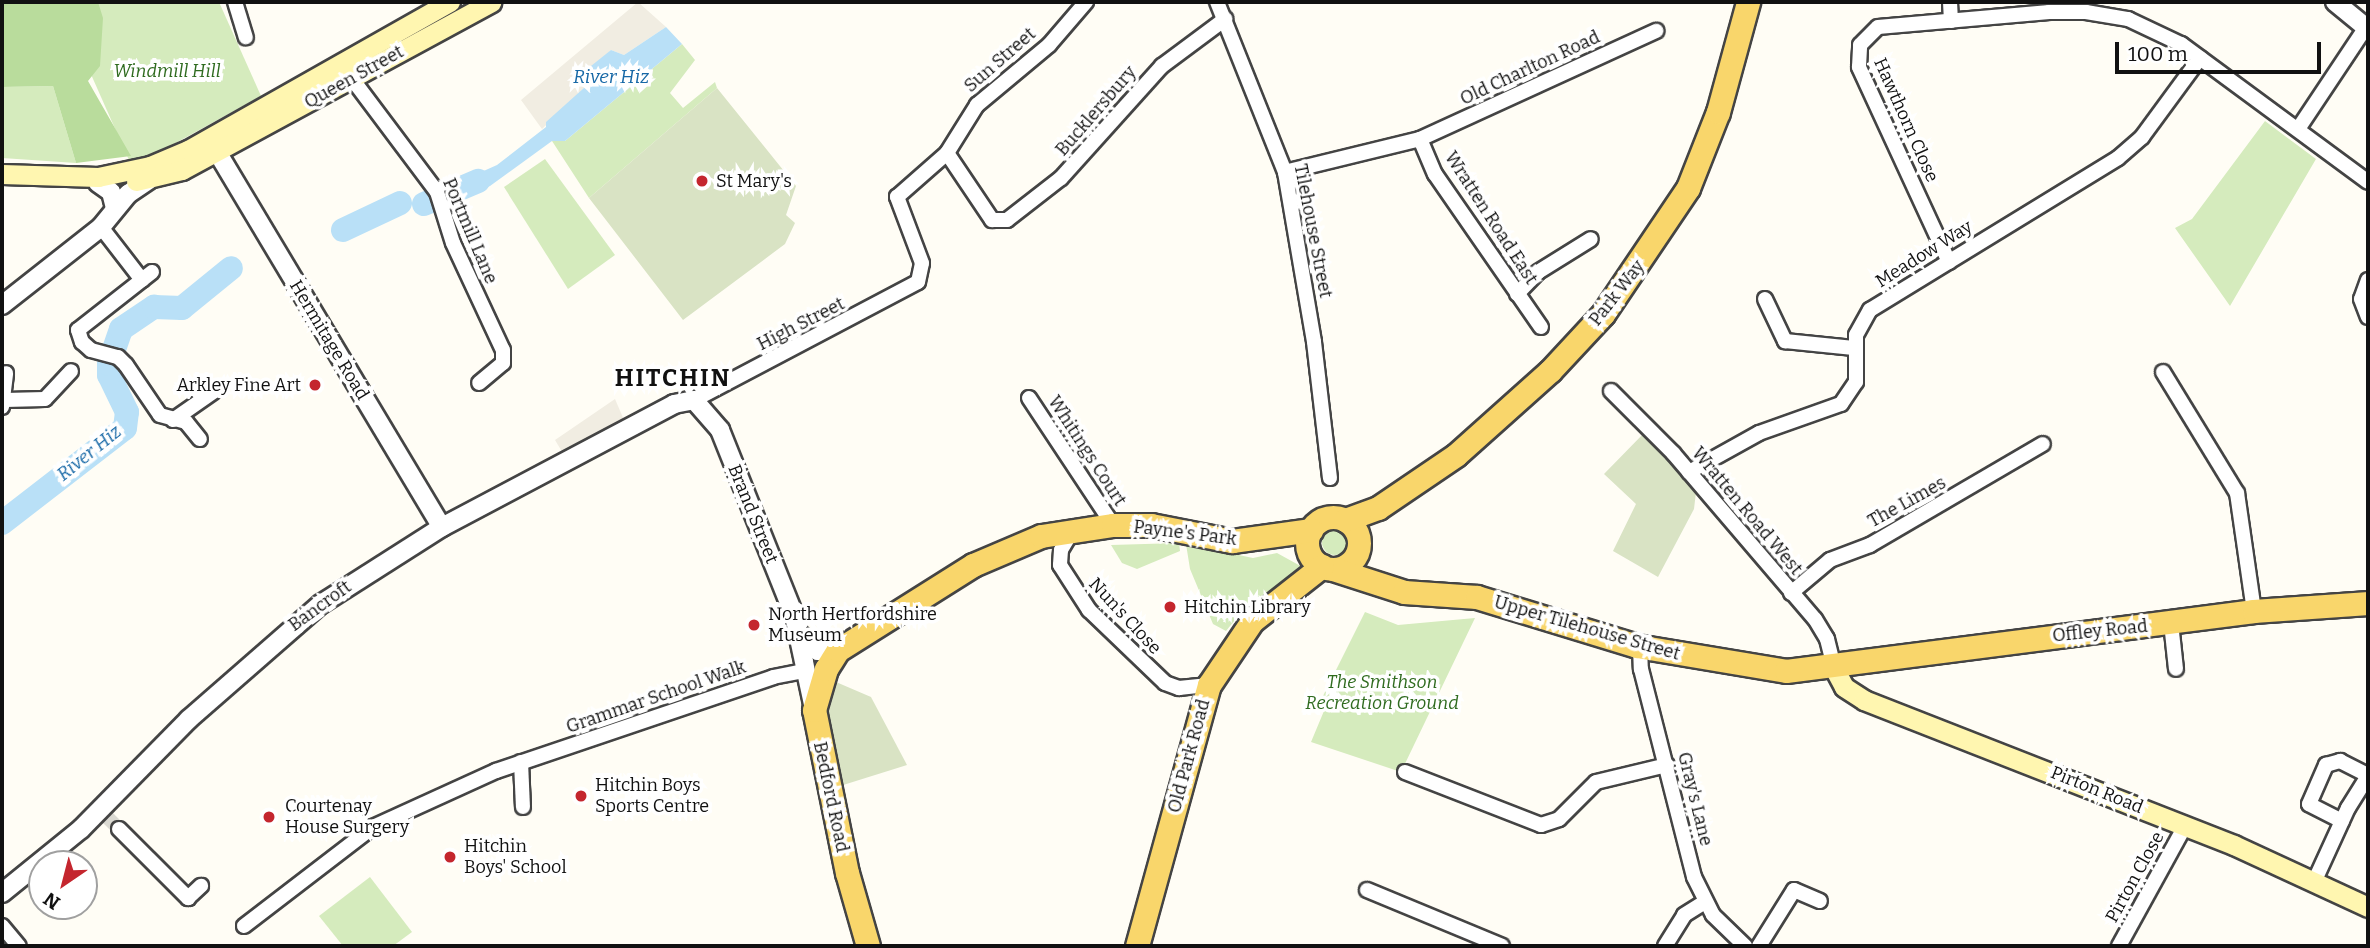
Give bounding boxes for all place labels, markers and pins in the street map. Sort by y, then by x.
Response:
place label: St Mary's [716,170,792,192]
marker: St Mary's [694,173,710,189]
place label: Arkley Fine Art [176,374,301,396]
marker: Arkley Fine Art [307,377,323,393]
place label: Hitchin Library [1184,596,1311,618]
marker: Hitchin Library [1162,599,1178,615]
place label: North Hertfordshire Museum [768,604,937,646]
marker: North Hertfordshire Museum [746,617,762,633]
place label: Hitchin Boys Sports Centre [595,775,709,818]
marker: Hitchin Boys Sports Centre [573,788,589,804]
place label: Courtenay House Surgery [285,796,409,838]
marker: Courtenay House Surgery [259,807,279,827]
place label: Hitchin Boys' School [464,836,567,878]
marker: Hitchin Boys' School [442,849,458,865]

